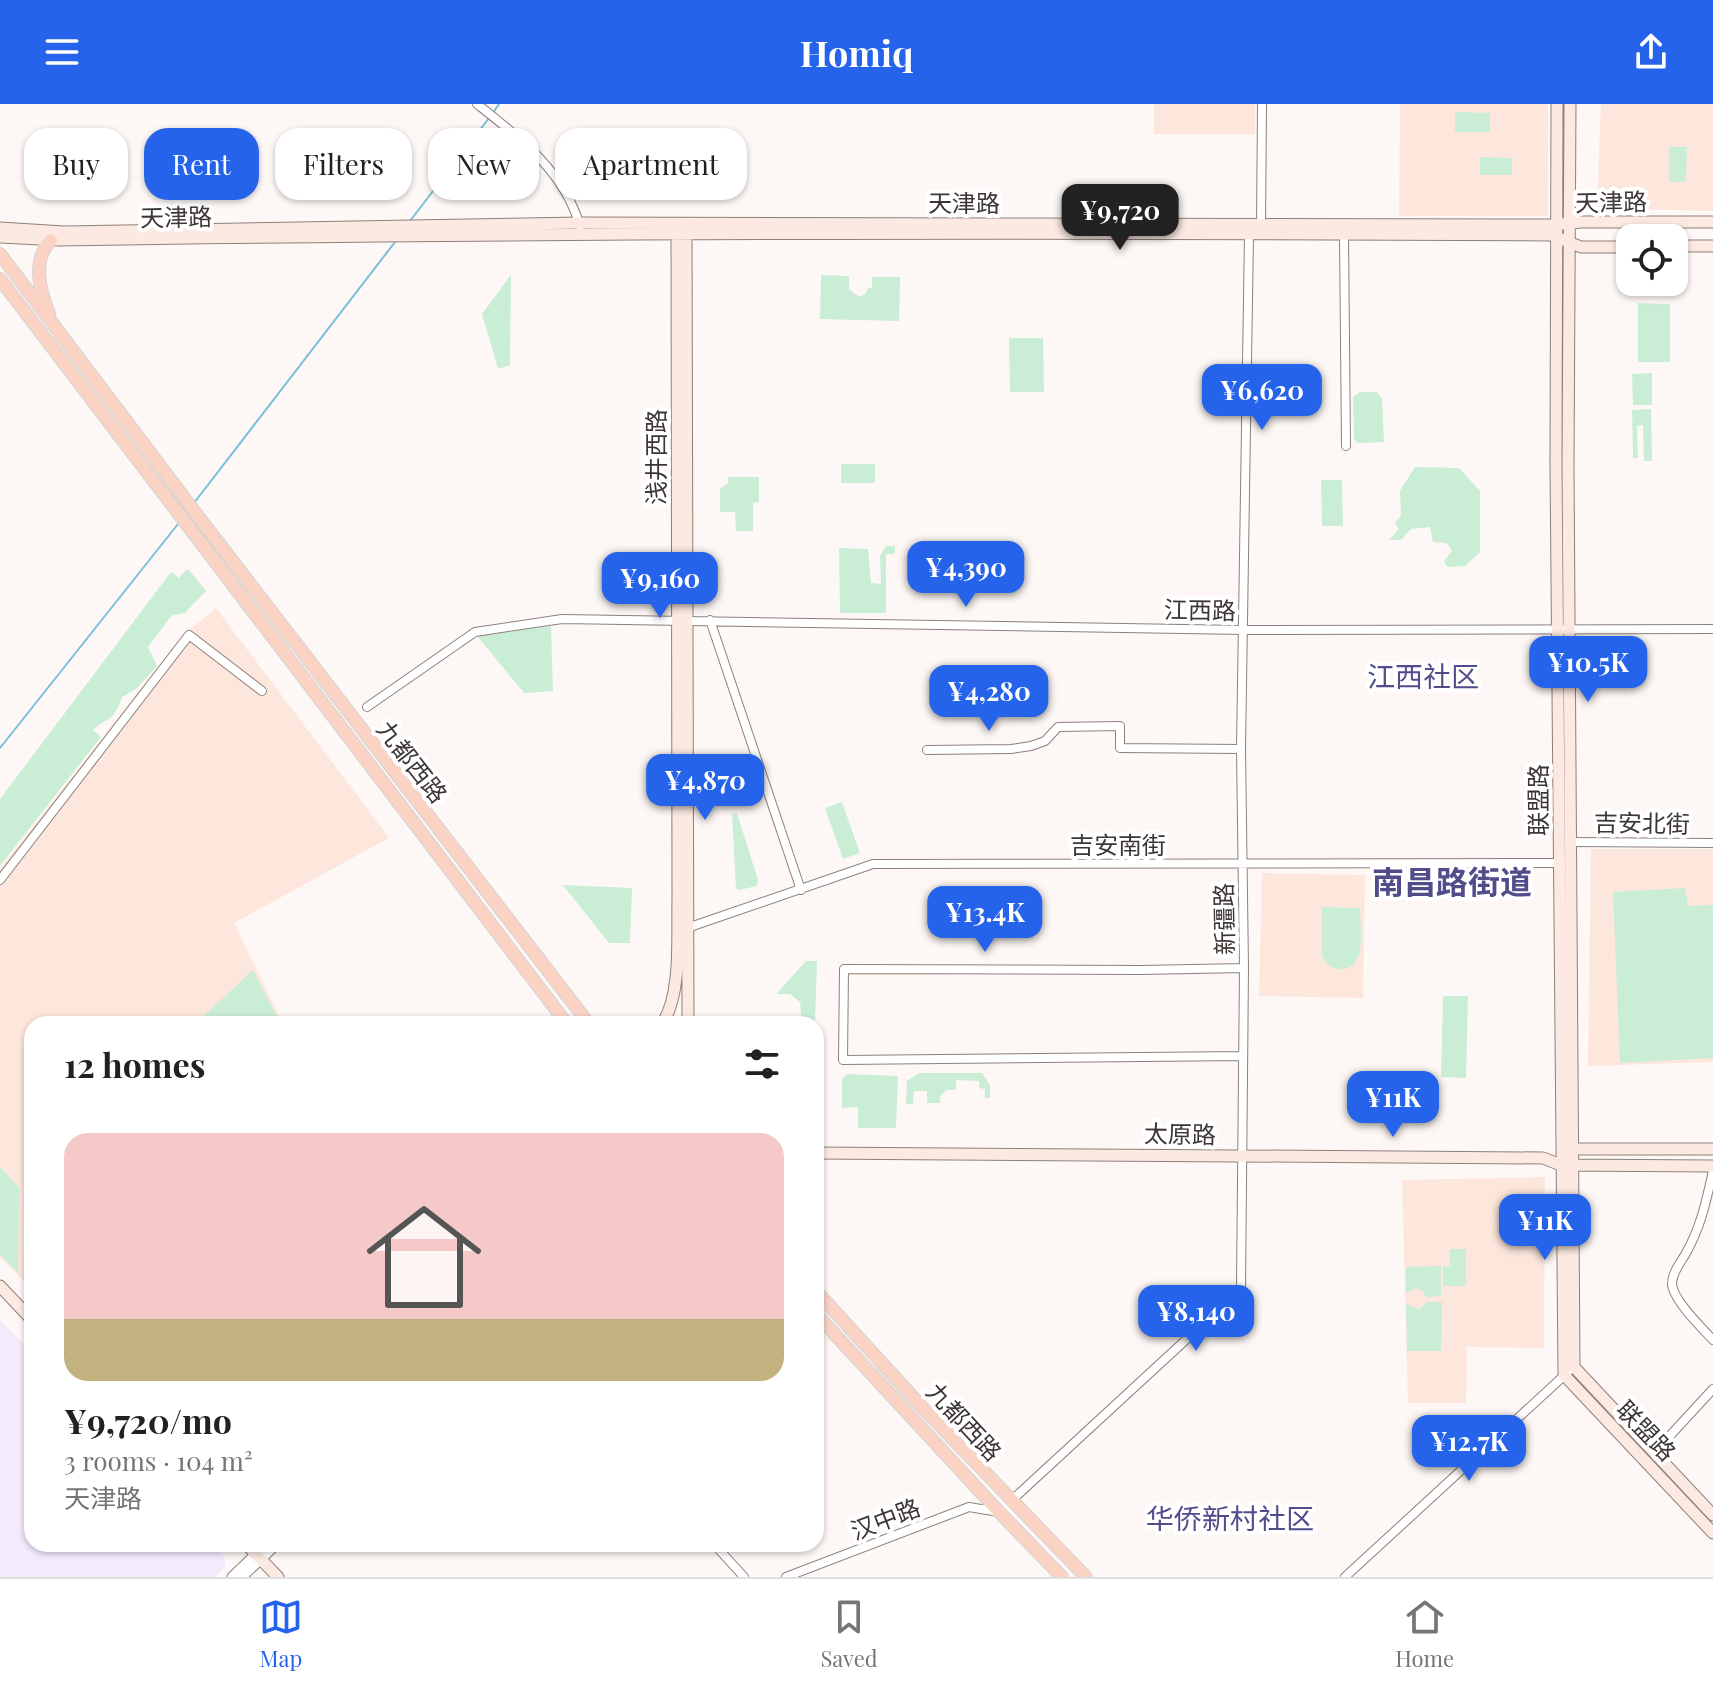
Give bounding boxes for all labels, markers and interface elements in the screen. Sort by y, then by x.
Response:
text: Homiq [800,28,913,76]
icon: menu [40,30,84,74]
icon: share [1629,30,1673,74]
chip: Buy [24,128,128,200]
chip: Rent [144,128,259,200]
chip: Filters [275,128,412,200]
chip: New [428,128,539,200]
chip: Apartment [555,128,747,200]
pin: ¥9,720 [1055,184,1185,252]
street label: 天津路 [1575,184,1647,218]
street label: 天津路 [928,186,1000,218]
text: ¥9,720 [1080,192,1160,227]
street label: 天津路 [140,199,212,233]
map controls [1616,224,1688,296]
button: locate [1616,224,1688,296]
pin: ¥6,620 [1197,364,1327,432]
text: ¥6,620 [1220,372,1304,407]
street label: 浅井西路 [639,409,671,505]
pin: ¥4,390 [901,541,1031,609]
text: ¥4,390 [925,549,1007,584]
pin: ¥9,160 [595,552,725,620]
text: ¥9,160 [620,560,700,595]
street label: 江西路 [1164,592,1236,626]
pin: ¥10.5K [1523,636,1653,704]
text: ¥10.5K [1547,644,1629,679]
district label: 江西社区 [1367,657,1479,694]
pin: ¥4,280 [924,665,1054,733]
text: ¥4,280 [947,673,1031,708]
street label: 九都西路 [371,713,455,809]
pin: ¥4,870 [640,754,770,822]
text: ¥4,870 [664,762,746,797]
street label: 联盟路 [1521,764,1553,836]
street label: 吉安北街 [1594,805,1690,839]
street label: 吉安南街 [1070,828,1166,860]
district label: 南昌路街道 [1372,859,1532,902]
street label: 新疆路 [1206,883,1240,955]
pin: ¥13.4K [920,886,1050,954]
text: ¥13.4K [945,894,1025,929]
text: 12 homes [64,1041,205,1087]
icon: filters [740,1042,784,1086]
pin: ¥11K [1346,1071,1440,1139]
text: ¥11K [1365,1079,1421,1114]
street label: 太原路 [1144,1116,1216,1150]
icon: home [352,1185,496,1329]
pin: ¥11K [1498,1194,1592,1262]
text: ¥11K [1517,1202,1573,1237]
pin: ¥8,140 [1131,1285,1261,1353]
text: ¥8,140 [1156,1293,1236,1328]
street label: 九都西路 [921,1375,1009,1467]
street label: 联盟路 [1610,1393,1684,1467]
text: ¥9,720/mo [64,1397,232,1443]
pin: ¥12.7K [1404,1415,1534,1483]
text: ¥12.7K [1430,1423,1508,1458]
text: 3 rooms · 104 m² [64,1443,253,1478]
text: 天津路 [64,1480,142,1515]
street label: 汉中路 [846,1490,924,1546]
district label: 华侨新村社区 [1146,1499,1314,1536]
tab: Map [259,1595,303,1673]
tab: Saved [820,1595,878,1673]
tab: Home [1395,1595,1454,1673]

